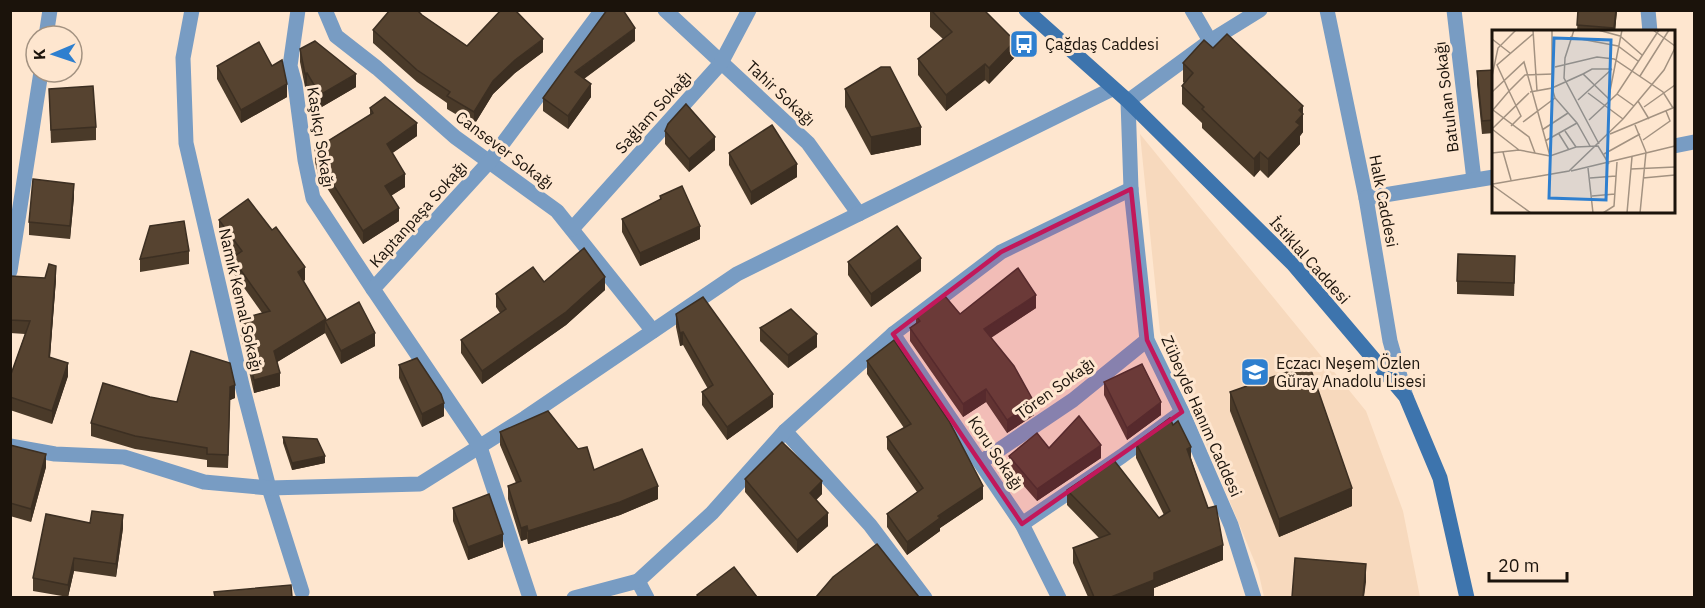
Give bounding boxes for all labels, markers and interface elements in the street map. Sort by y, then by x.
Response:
north arrow [24,24,84,84]
bus stop icon: Çağdaş Caddesi [1008,28,1040,60]
inset map [1492,30,1675,213]
place label: Çağdaş Caddesi [1045,34,1159,54]
street label: Batuhan Sokağı [1429,40,1463,154]
text: K [29,49,49,60]
street label: Tahir Sokağı [742,56,820,130]
street label: Sağlam Sokağı [611,66,695,158]
street label: Kaşıkçı Sokağı [303,85,339,189]
street label: Cansever Sokağı [452,107,558,193]
street label: Halk Caddesi [1365,153,1403,249]
street label: Kaptanpaşa Sokağı [365,157,471,271]
street label: İstiklal Caddesi [1266,212,1354,308]
street label: Namık Kemal Sokağı [215,226,267,374]
street label: Zübeyde Hanım Caddesi [1157,332,1247,500]
street label: Tören Sokağı [1012,353,1098,423]
place label: Eczacı Neşem Özlen Güray Anadolu Lisesi [1276,353,1426,391]
school or university icon: Eczacı Neşem Özlen Güray Anadolu Lisesi [1239,356,1271,388]
street label: Koru Sokağı [964,412,1028,494]
scale bar [1489,545,1567,583]
text: 20 m [1498,554,1540,577]

